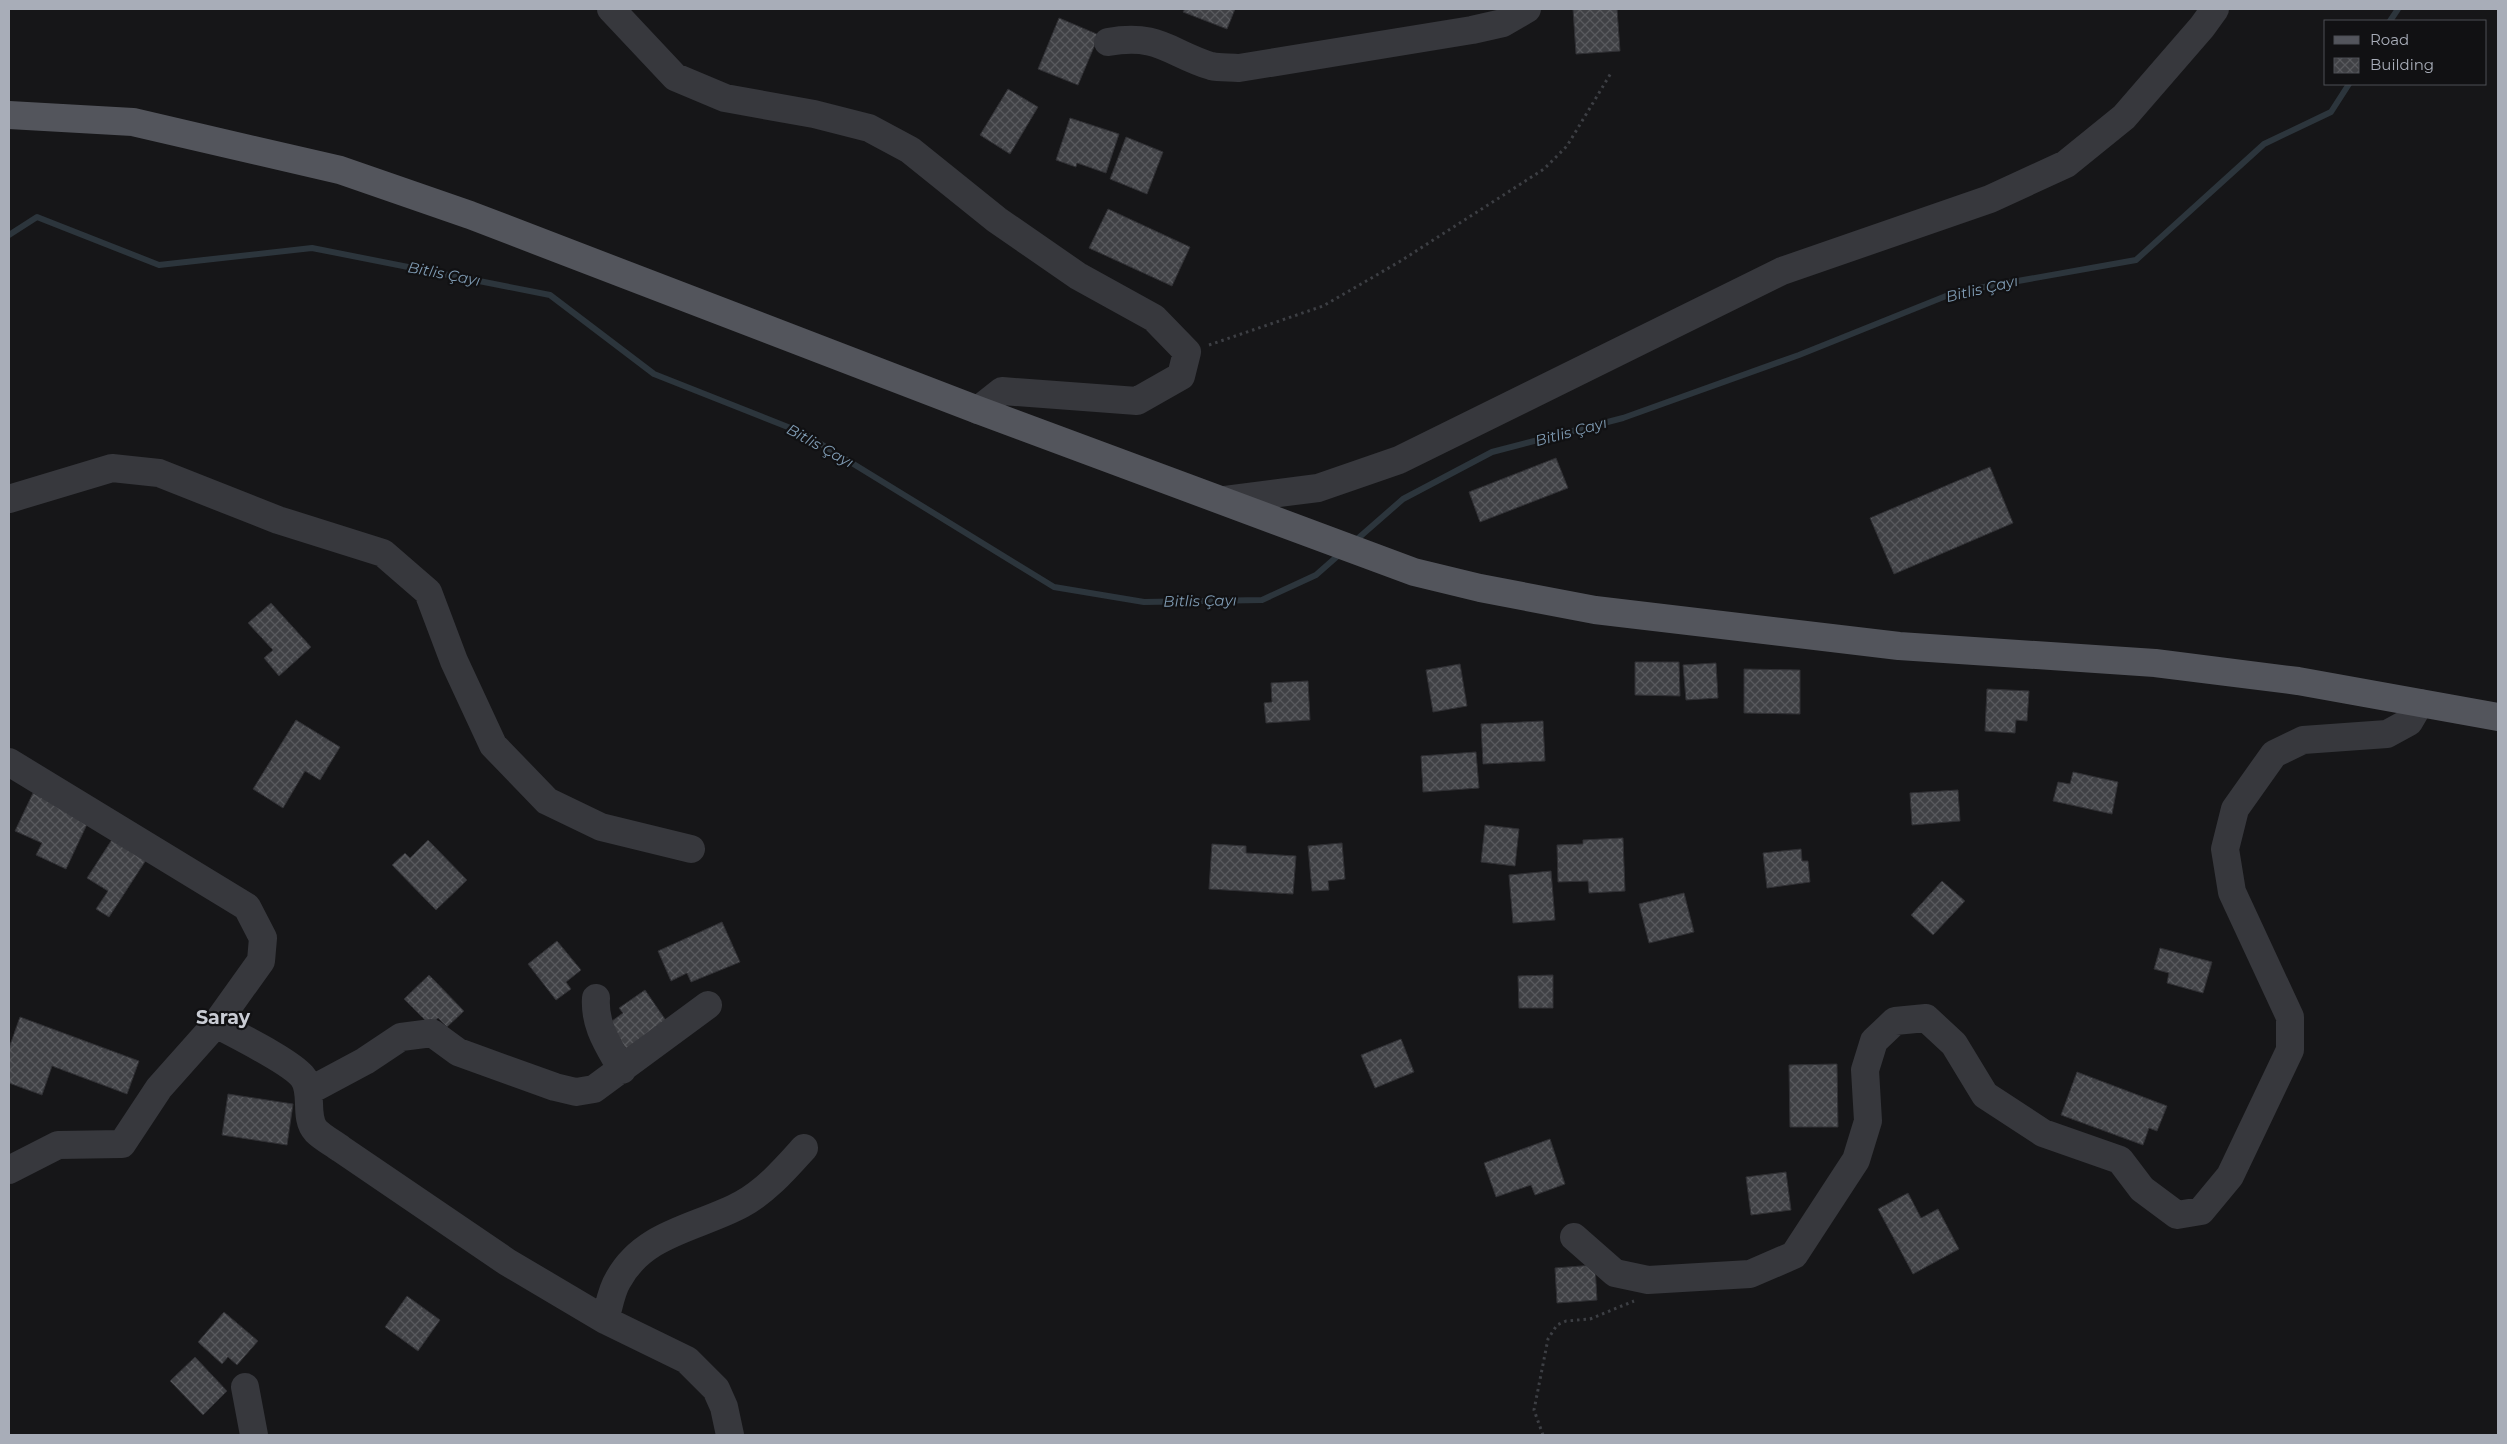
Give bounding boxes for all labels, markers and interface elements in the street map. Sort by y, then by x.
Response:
legend [2324,20,2487,85]
text: Road [2370,30,2409,49]
text: Building [2370,55,2434,74]
water label: Bitlis Çayı [406,257,482,290]
water label: Bitlis Çayı [1944,271,2020,306]
water label: Bitlis Çayı [1533,413,1609,450]
water label: Bitlis Çayı [783,419,857,472]
water label: Bitlis Çayı [1163,590,1237,611]
district label: Saray [196,1006,251,1029]

